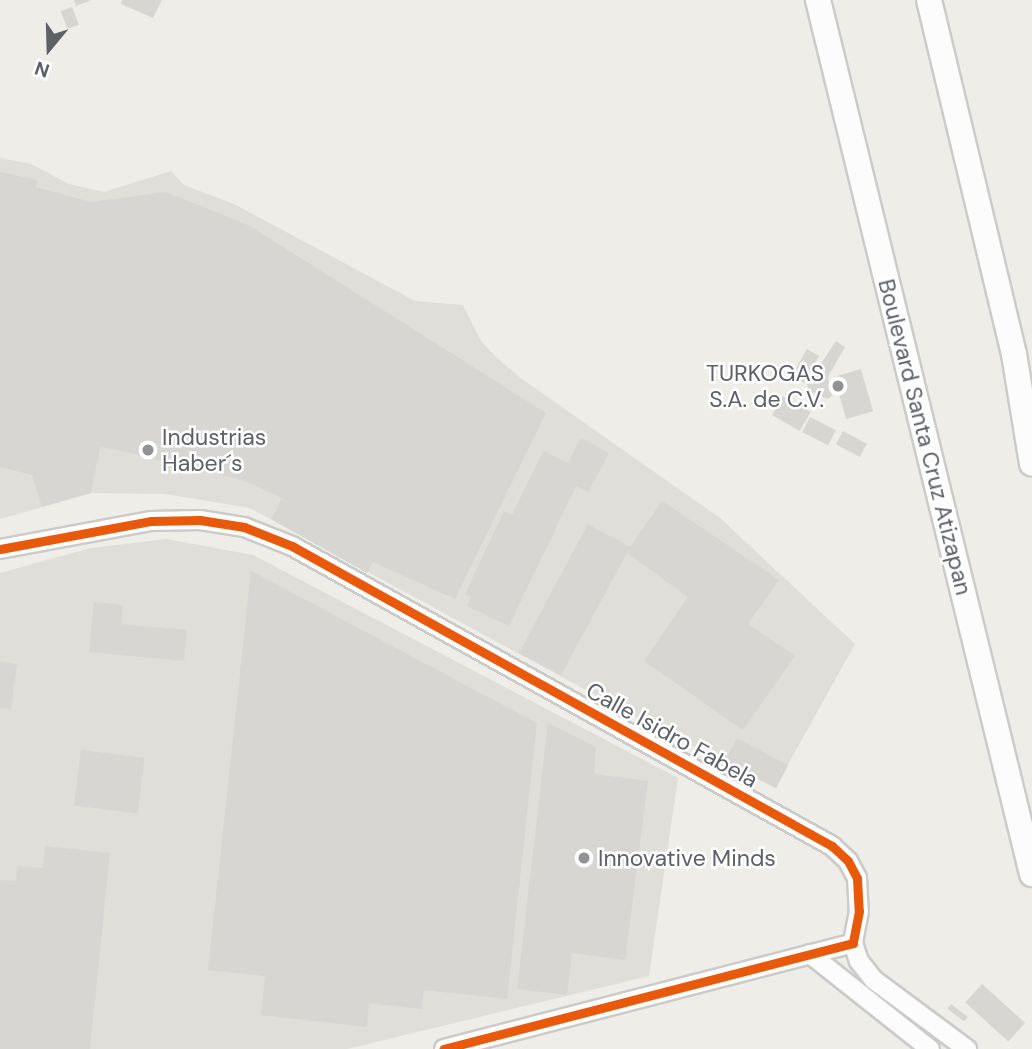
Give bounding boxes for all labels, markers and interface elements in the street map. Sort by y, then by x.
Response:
north arrow [14,14,84,84]
text: N [31,55,53,83]
street label: Boulevard Santa Cruz Atizapan [872,276,978,598]
place label: TURKOGAS S.A. de C.V. [706,359,824,413]
marker: TURKOGAS S.A. de C.V. [830,378,846,394]
place label: Industrias Haber´s [162,423,266,477]
marker: Industrias Haber´s [140,442,156,458]
street label: Calle Isidro Fabela [581,676,763,794]
place label: Innovative Minds [598,844,776,872]
marker: Innovative Minds [576,850,592,866]

